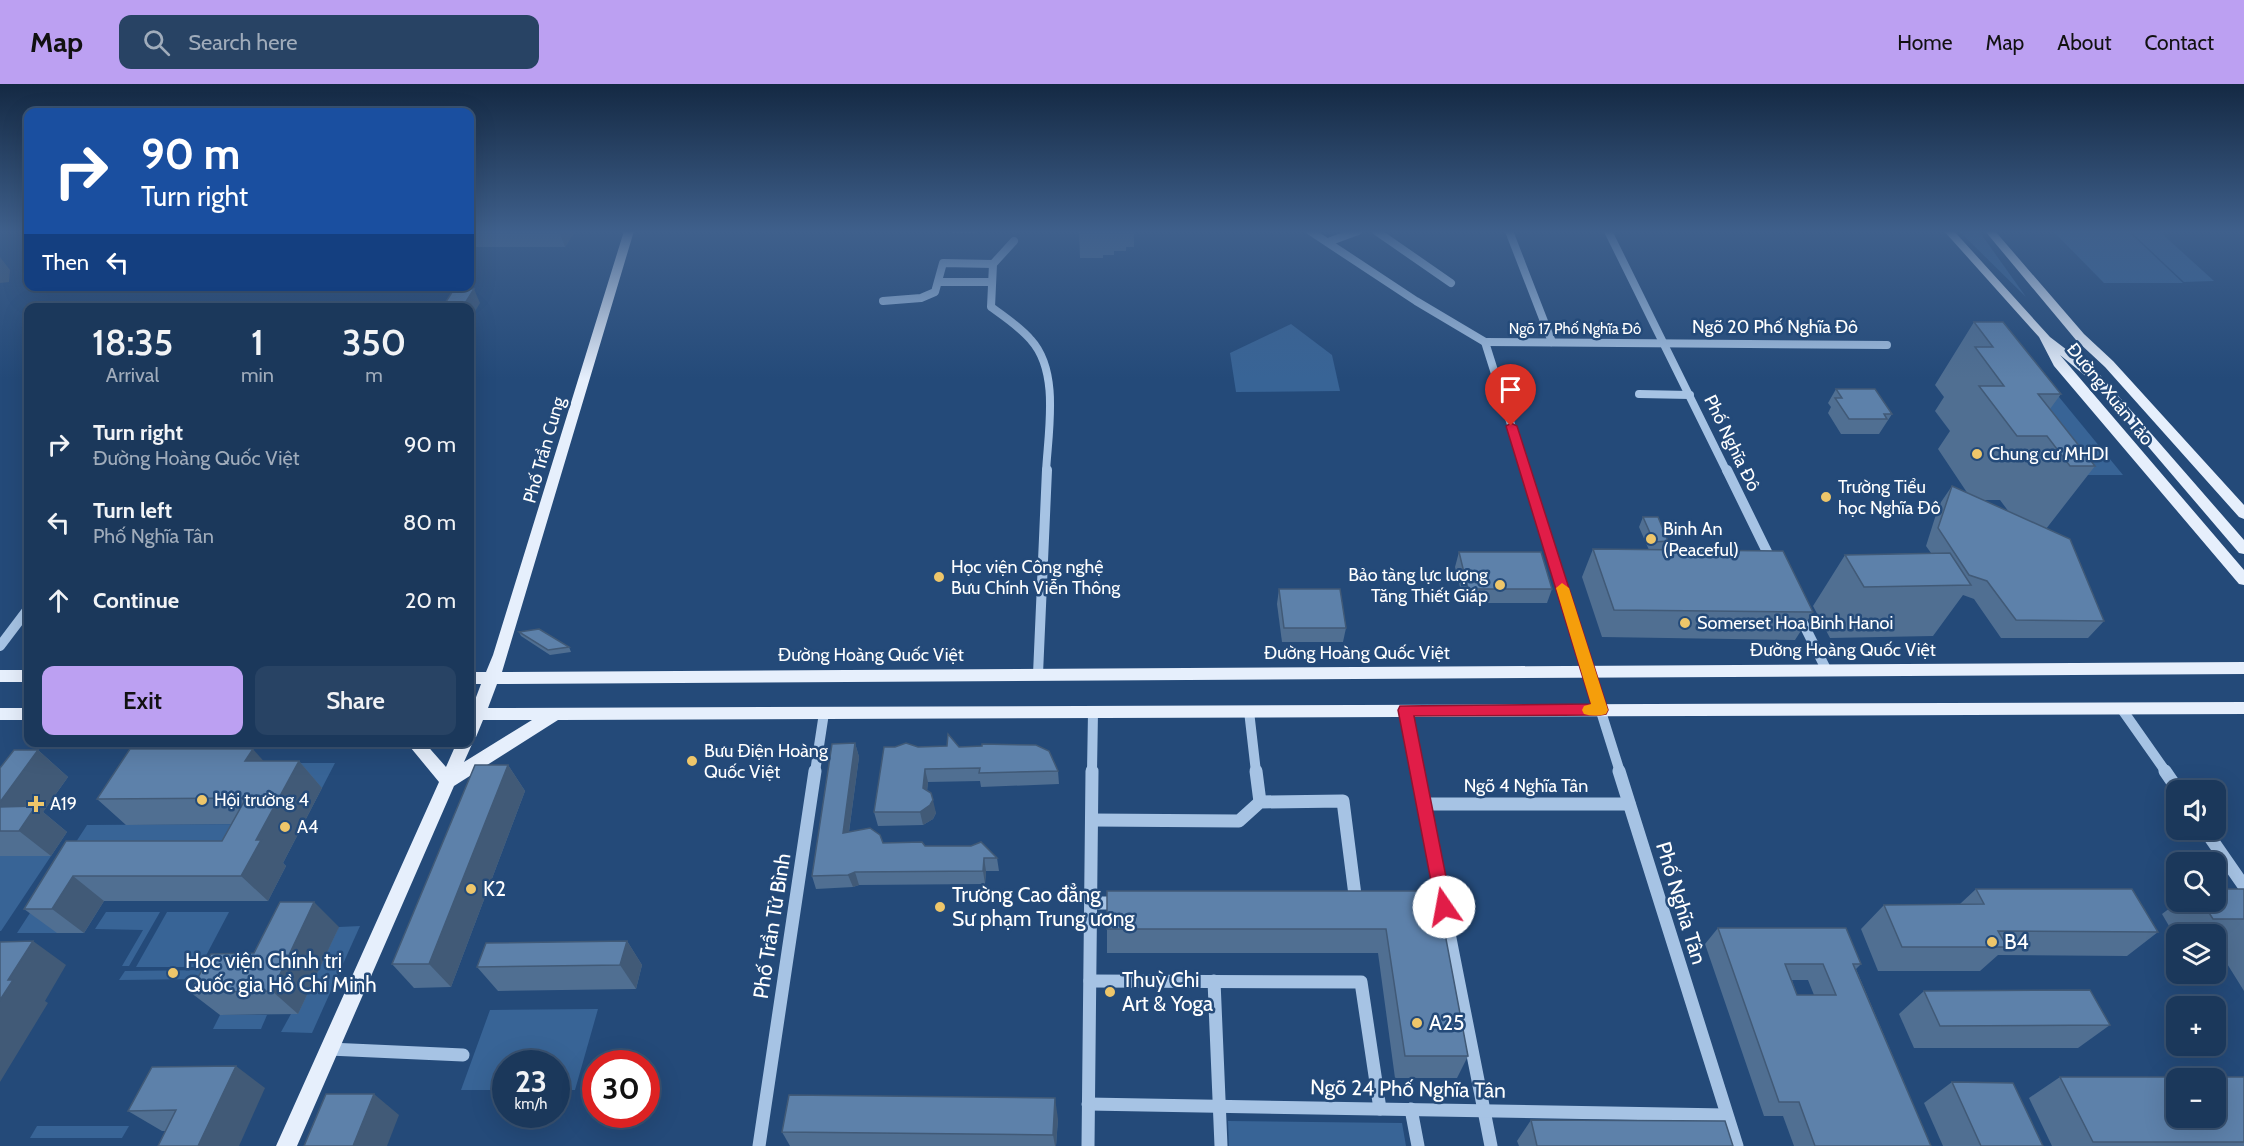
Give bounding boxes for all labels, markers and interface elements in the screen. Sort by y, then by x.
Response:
search box [119,15,539,69]
text: Map [30,25,83,59]
icon: search [140,26,173,59]
text: Search here [188,29,297,56]
text: Home [1897,30,1953,55]
text: Map [1986,30,2024,55]
text: About [2057,30,2111,55]
text: Contact [2144,30,2214,55]
text: 90 m [141,128,240,180]
icon: right [42,132,120,210]
text: Turn right [141,180,248,213]
icon: left [101,246,134,279]
text: Then [42,249,89,276]
street label: Ngõ 20 Phố Nghĩa Đô [1692,316,1858,338]
text: 18:35 [92,320,173,364]
text: 1 [251,320,264,364]
text: 350 [342,320,406,364]
street label: Ngõ 17 Phố Nghĩa Đô [1509,320,1641,338]
street label: Đường Xuân Tảo [2062,339,2158,450]
text: Arrival [106,363,159,387]
text: min [241,363,274,387]
text: m [365,363,383,387]
pin [1485,364,1536,426]
icon: arrive [1494,373,1527,406]
street label: Phố Nghĩa Đô [1699,391,1765,495]
street label: Phố Trần Cung [518,393,570,506]
text: Turn right [93,419,183,446]
icon: right [42,428,75,461]
text: 90 m [404,431,456,458]
place label: Chung cư MHDI [1989,443,2109,465]
text: Đường Hoàng Quốc Việt [93,446,299,470]
marker: Chung cư MHDI [1970,447,1984,461]
place label: Trường Tiểu học Nghĩa Đô [1838,476,1941,519]
marker: Trường Tiểu học Nghĩa Đô [1819,490,1833,504]
text: Turn left [93,497,172,524]
icon: left [42,506,75,539]
text: 80 m [403,509,456,536]
place label: Binh An (Peaceful) [1663,518,1739,561]
text: Phố Nghĩa Tân [93,524,214,548]
marker: Binh An (Peaceful) [1644,532,1658,546]
place label: Học viện Công nghệ Bưu Chính Viễn Thông [951,556,1121,599]
place label: Bảo tàng lực lượng Tăng Thiết Giáp [1348,564,1489,607]
marker: Học viện Công nghệ Bưu Chính Viễn Thông [932,570,946,584]
marker: Bảo tàng lực lượng Tăng Thiết Giáp [1493,578,1507,592]
icon: ahead [42,584,75,617]
text: Continue [93,587,179,614]
text: 20 m [405,587,456,614]
place label: Somerset Hoa Binh Hanoi [1697,612,1893,634]
marker: Somerset Hoa Binh Hanoi [1678,616,1692,630]
street label: Đường Hoàng Quốc Việt [1750,639,1936,661]
street label: Đường Hoàng Quốc Việt [1264,642,1450,664]
street label: Đường Hoàng Quốc Việt [778,644,964,666]
button: Exit [42,666,243,735]
button: Share [255,666,456,735]
place label: Bưu Điện Hoàng Quốc Việt [704,740,829,783]
marker: Bưu Điện Hoàng Quốc Việt [685,754,699,768]
street label: Ngõ 4 Nghĩa Tân [1464,775,1588,797]
map controls [2166,780,2226,1128]
button: sound [2166,780,2226,840]
place label: Hội trường 4 [214,789,309,811]
place label: A19 [50,793,77,815]
marker: Hội trường 4 [195,793,209,807]
marker: A19 [27,795,45,813]
place label: A4 [297,816,319,838]
marker: A4 [278,820,292,834]
street label: Phố Nghĩa Tân [1651,839,1712,967]
street label: Phố Trần Tử Bình [748,851,795,1000]
button: search [2166,852,2226,912]
position arrow [1412,875,1476,939]
place label: K2 [483,876,506,901]
marker: K2 [464,882,478,896]
place label: Trường Cao đẳng Sư phạm Trung ương [952,882,1135,931]
marker: Trường Cao đẳng Sư phạm Trung ương [933,900,947,914]
button: layers [2166,924,2226,984]
place label: B4 [2004,929,2029,954]
marker: B4 [1985,935,1999,949]
place label: Học viện Chính trị Quốc gia Hồ Chí Minh [185,948,377,997]
marker: Học viện Chính trị Quốc gia Hồ Chí Minh [166,966,180,980]
place label: Thuỳ Chi Art & Yoga [1122,967,1213,1016]
marker: Thuỳ Chi Art & Yoga [1103,985,1117,999]
button: + [2166,996,2226,1056]
place label: A25 [1429,1010,1464,1035]
marker: A25 [1410,1016,1424,1030]
speed limit sign: 30 [582,1050,660,1128]
text: 23 [515,1063,547,1100]
button: − [2166,1068,2226,1128]
street label: Ngõ 24 Phố Nghĩa Tân [1310,1074,1506,1103]
text: km/h [515,1095,547,1113]

